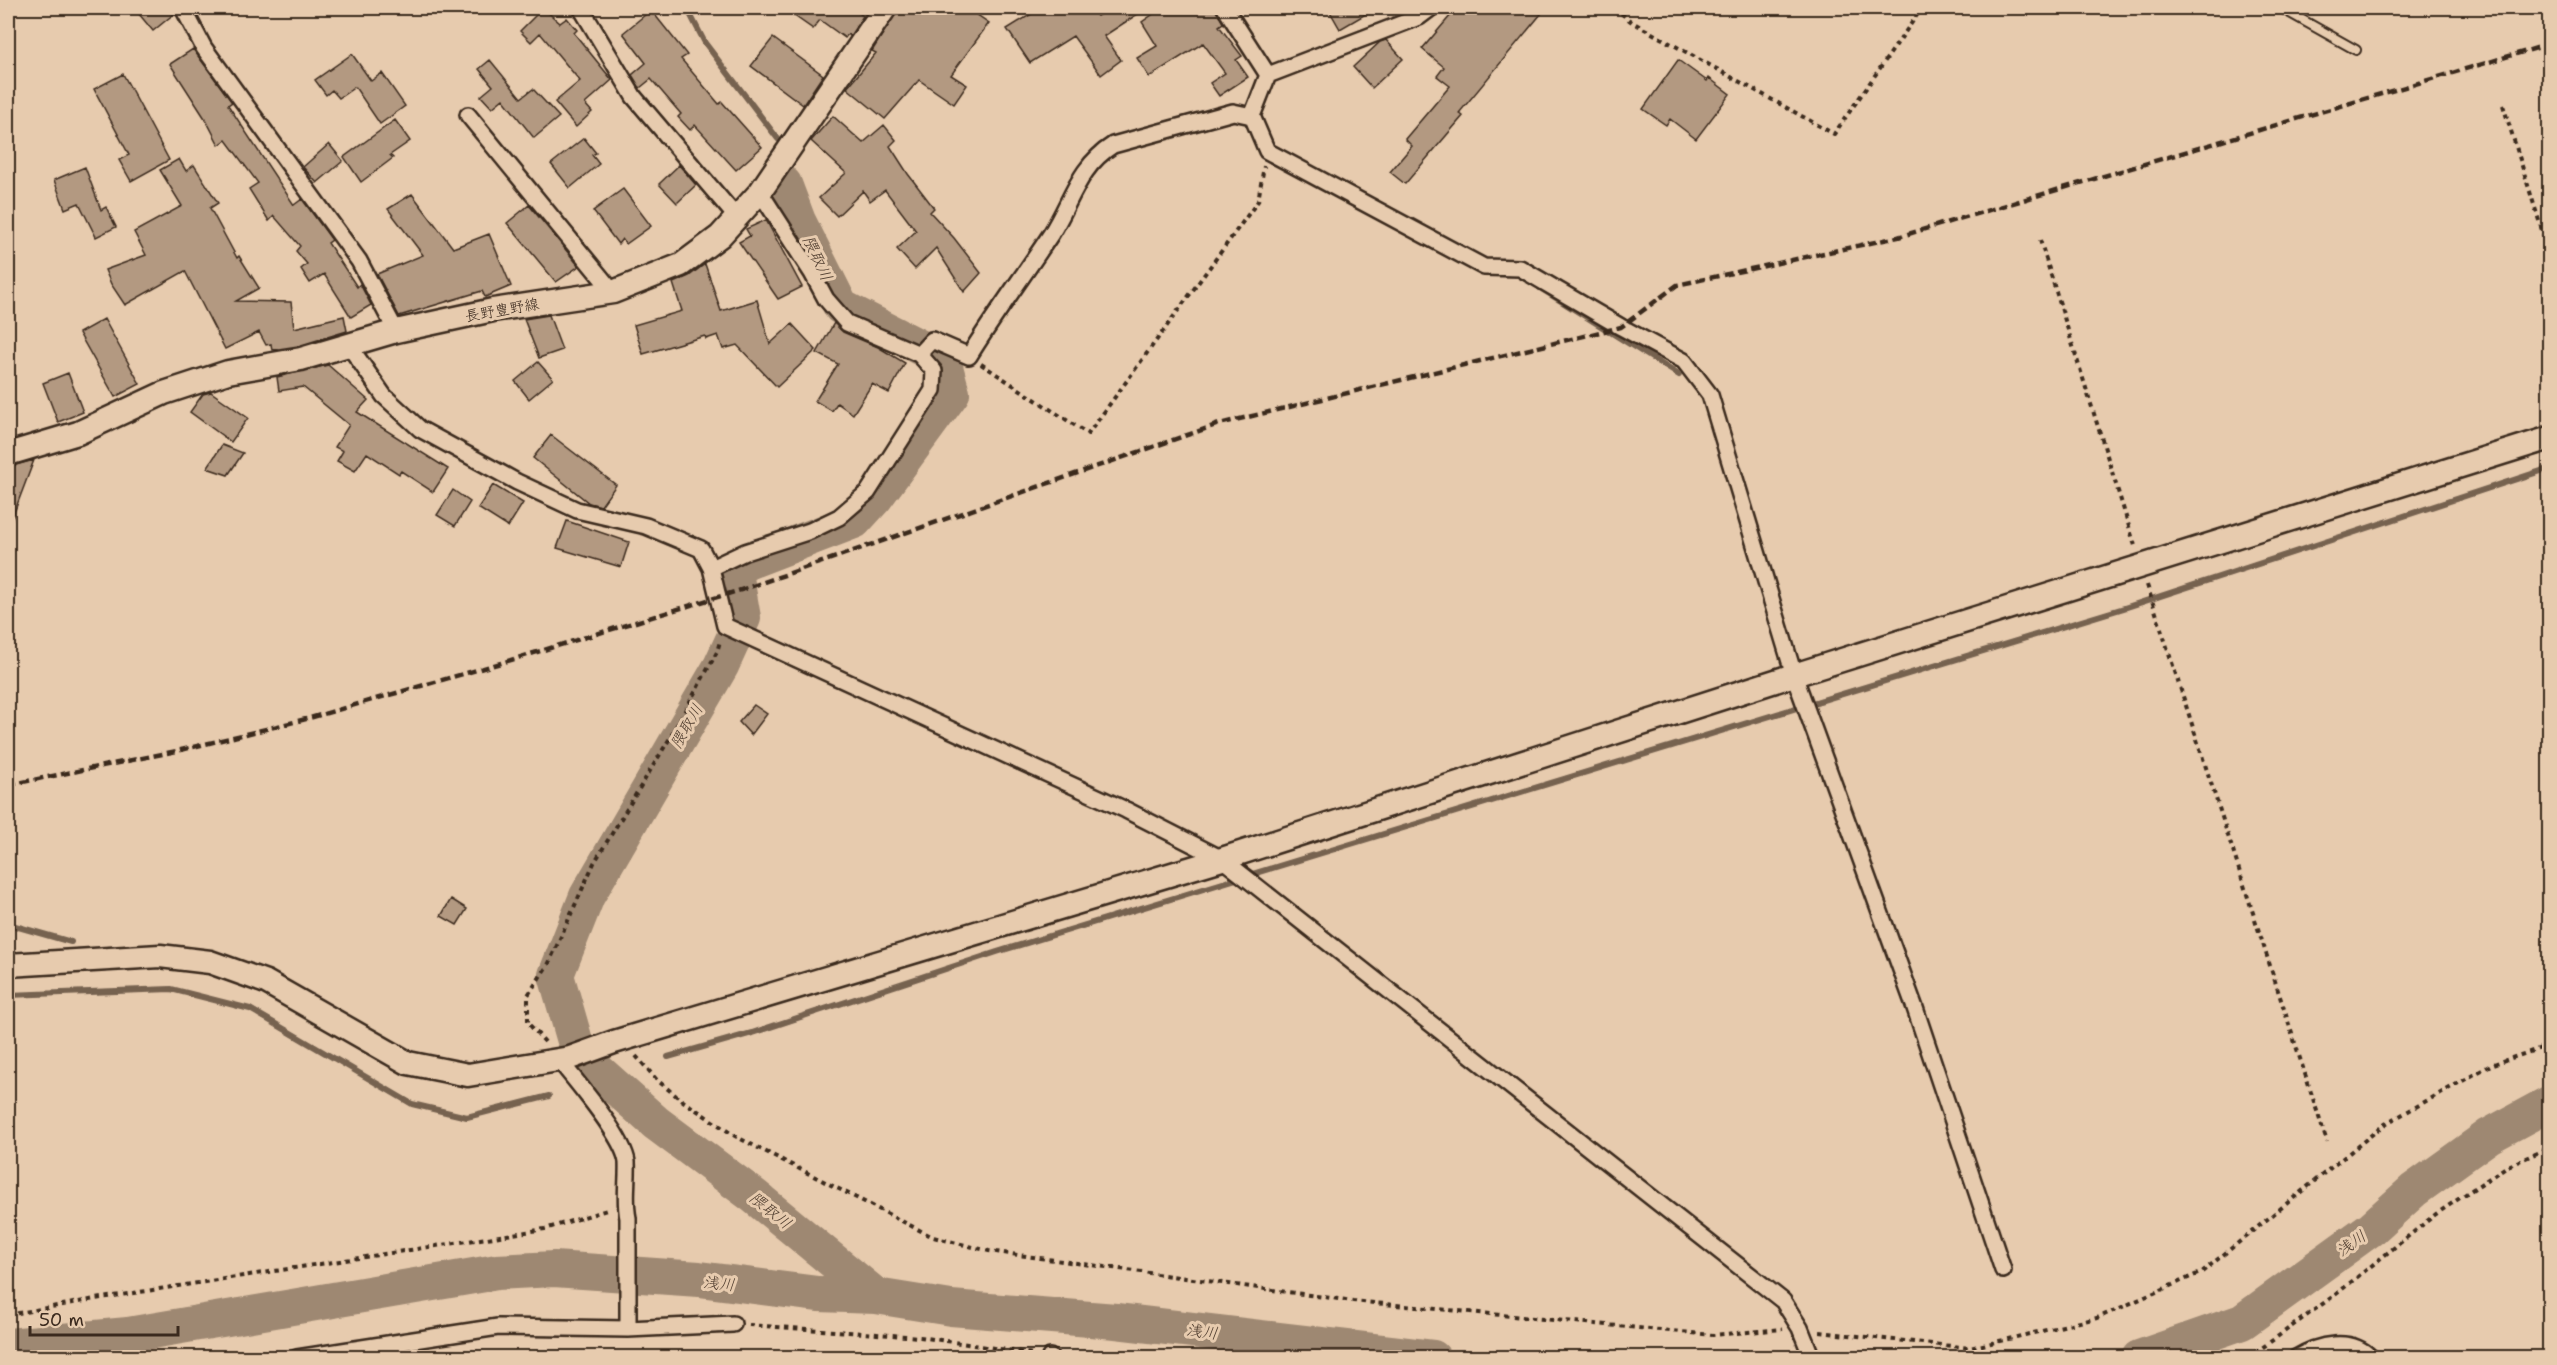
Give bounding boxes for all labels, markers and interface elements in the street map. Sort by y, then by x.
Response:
water label: 隈取川 [798,232,837,284]
street label: 長野豊野線 [463,294,541,326]
water label: 隈取川 [665,700,708,752]
water label: 隈取川 [745,1187,796,1234]
water label: 浅川 [2332,1226,2370,1261]
water label: 浅川 [702,1272,736,1295]
scale bar [30,1299,178,1337]
text: 50 m [39,1308,84,1332]
water label: 浅川 [1185,1319,1219,1344]

